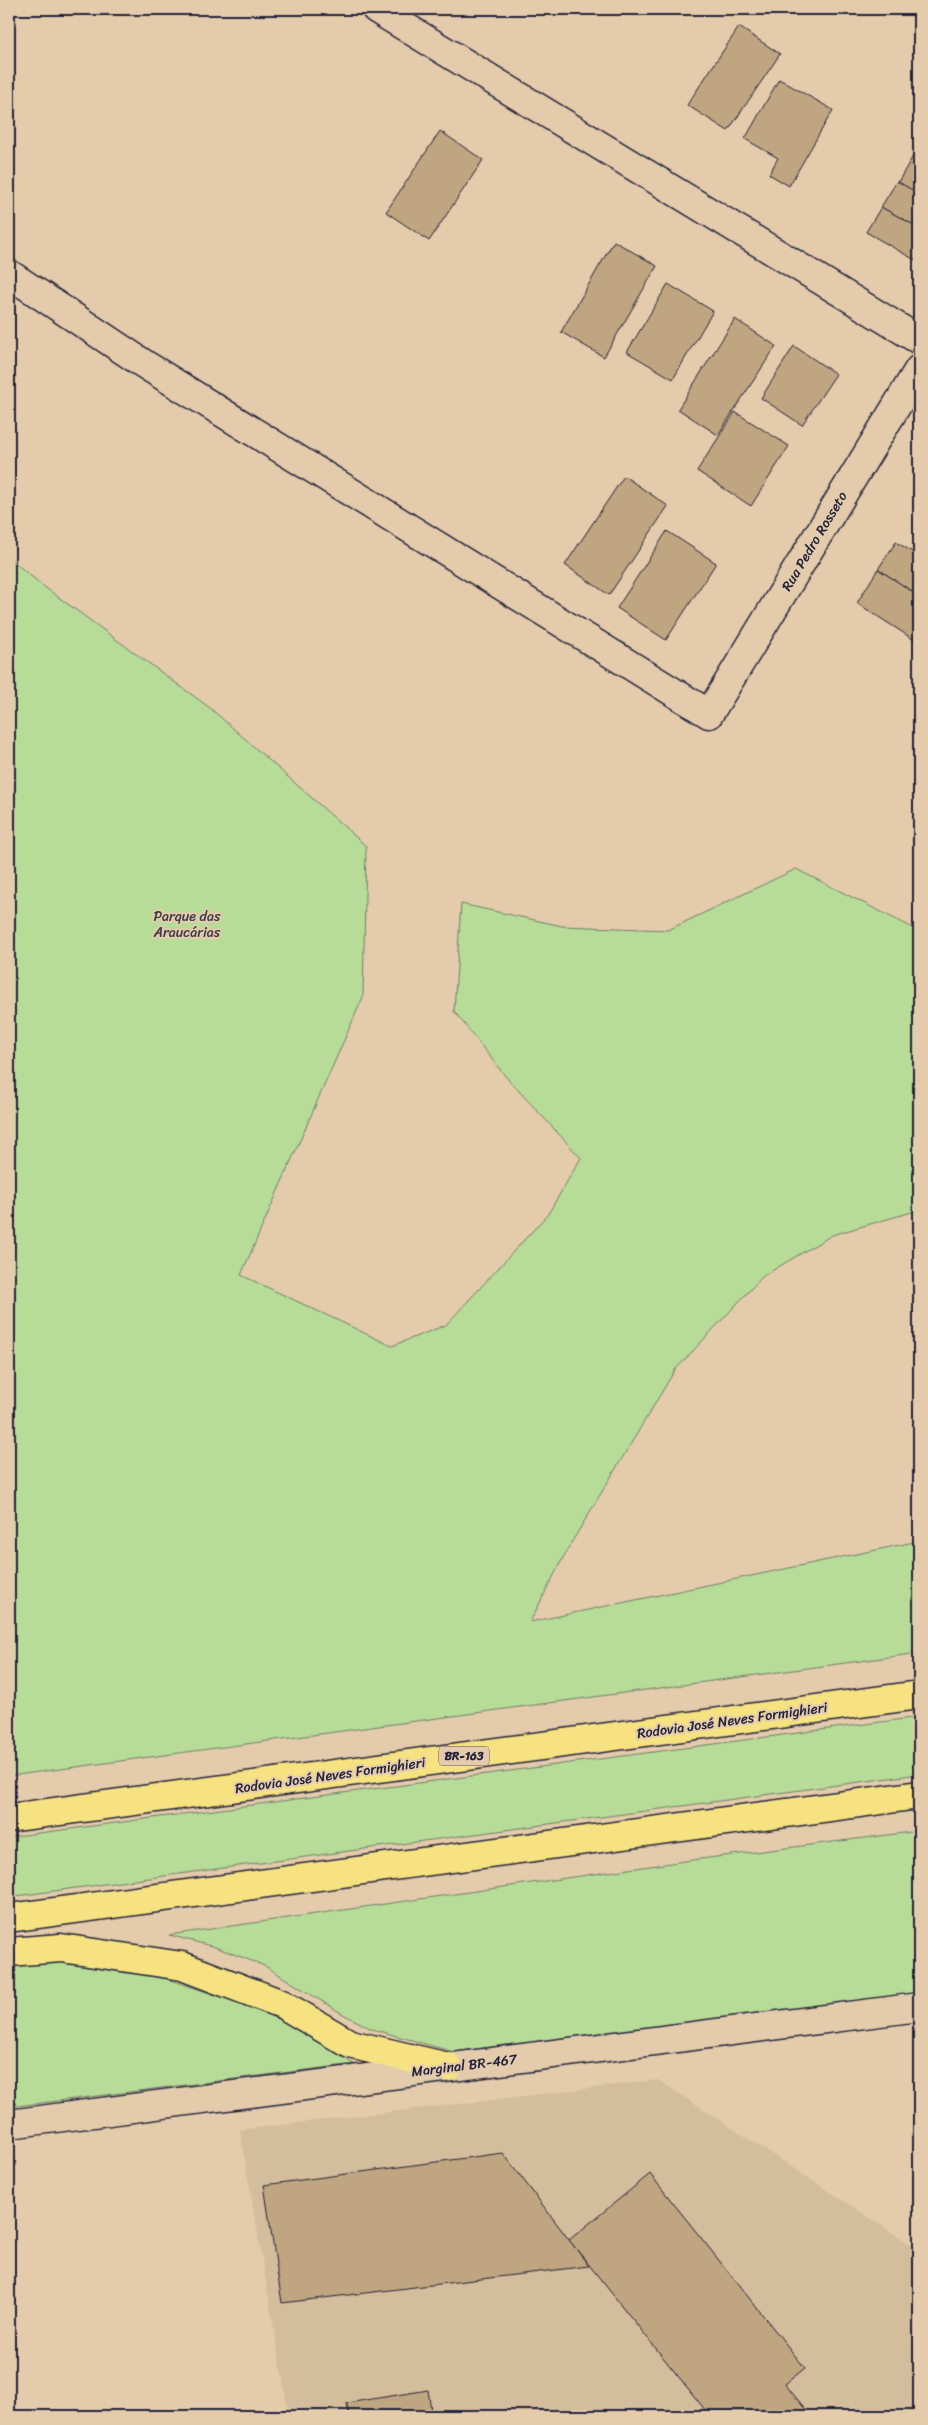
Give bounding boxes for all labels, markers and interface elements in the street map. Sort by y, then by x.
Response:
street label: Rua Pedro Rosseto [775,486,854,596]
park label: Parque das Araucárias [153,904,221,945]
street label: Rodovia José Neves Formighieri [635,1695,830,1746]
road number: BR-163 [439,1746,489,1765]
street label: Rodovia José Neves Formighieri [233,1750,428,1801]
street label: Marginal BR-467 [410,2047,519,2084]

